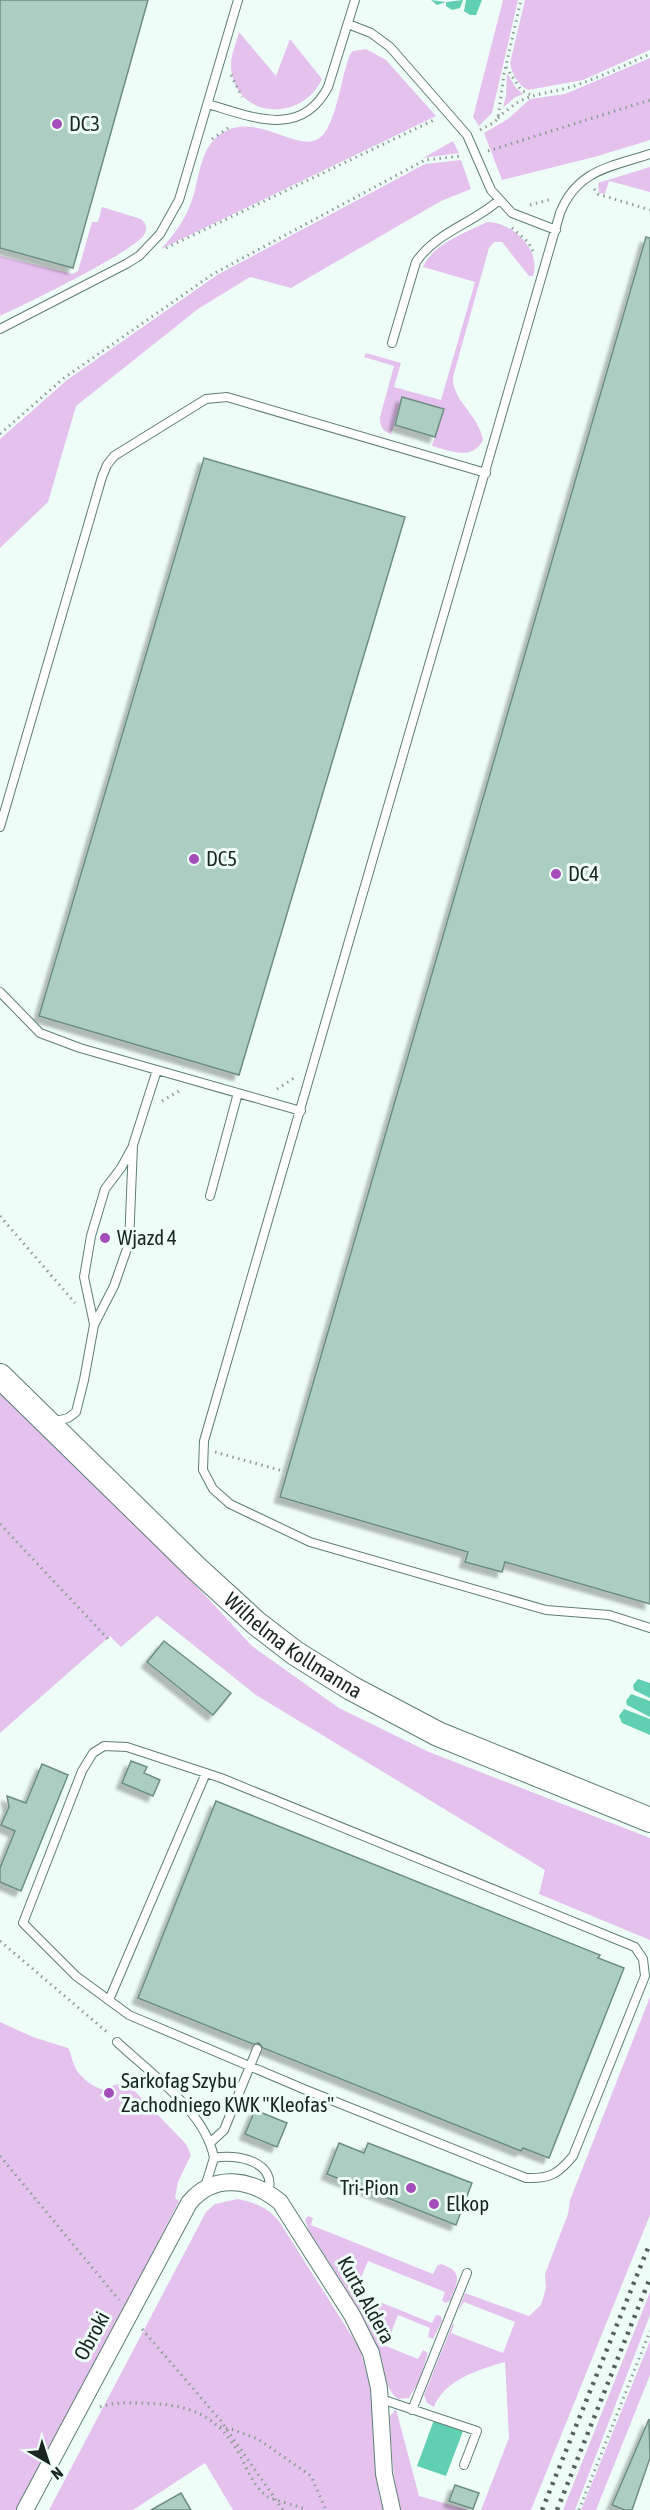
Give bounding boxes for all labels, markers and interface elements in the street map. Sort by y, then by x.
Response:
place label: DC3 [69,111,100,135]
marker: DC3 [50,117,64,131]
place label: DC5 [206,846,237,870]
marker: DC5 [187,852,201,866]
place label: DC4 [568,861,599,885]
marker: DC4 [549,867,563,881]
place label: Wjazd 4 [117,1225,177,1249]
marker: Wjazd 4 [98,1231,112,1245]
street label: Wilhelma Kollmanna [220,1587,366,1703]
place label: Sarkofag Szybu Zachodniego KWK "Kleofas" [121,2068,334,2116]
marker: Sarkofag Szybu Zachodniego KWK "Kleofas" [102,2086,116,2100]
place label: Tri-Pion [340,2175,399,2199]
marker: Tri-Pion [404,2181,418,2195]
place label: Elkop [446,2191,489,2215]
marker: Elkop [427,2197,441,2211]
street label: Kurta Aldera [333,2252,401,2347]
street label: Obroki [68,2307,114,2364]
north arrow [18,2432,78,2492]
text: N [48,2464,67,2484]

